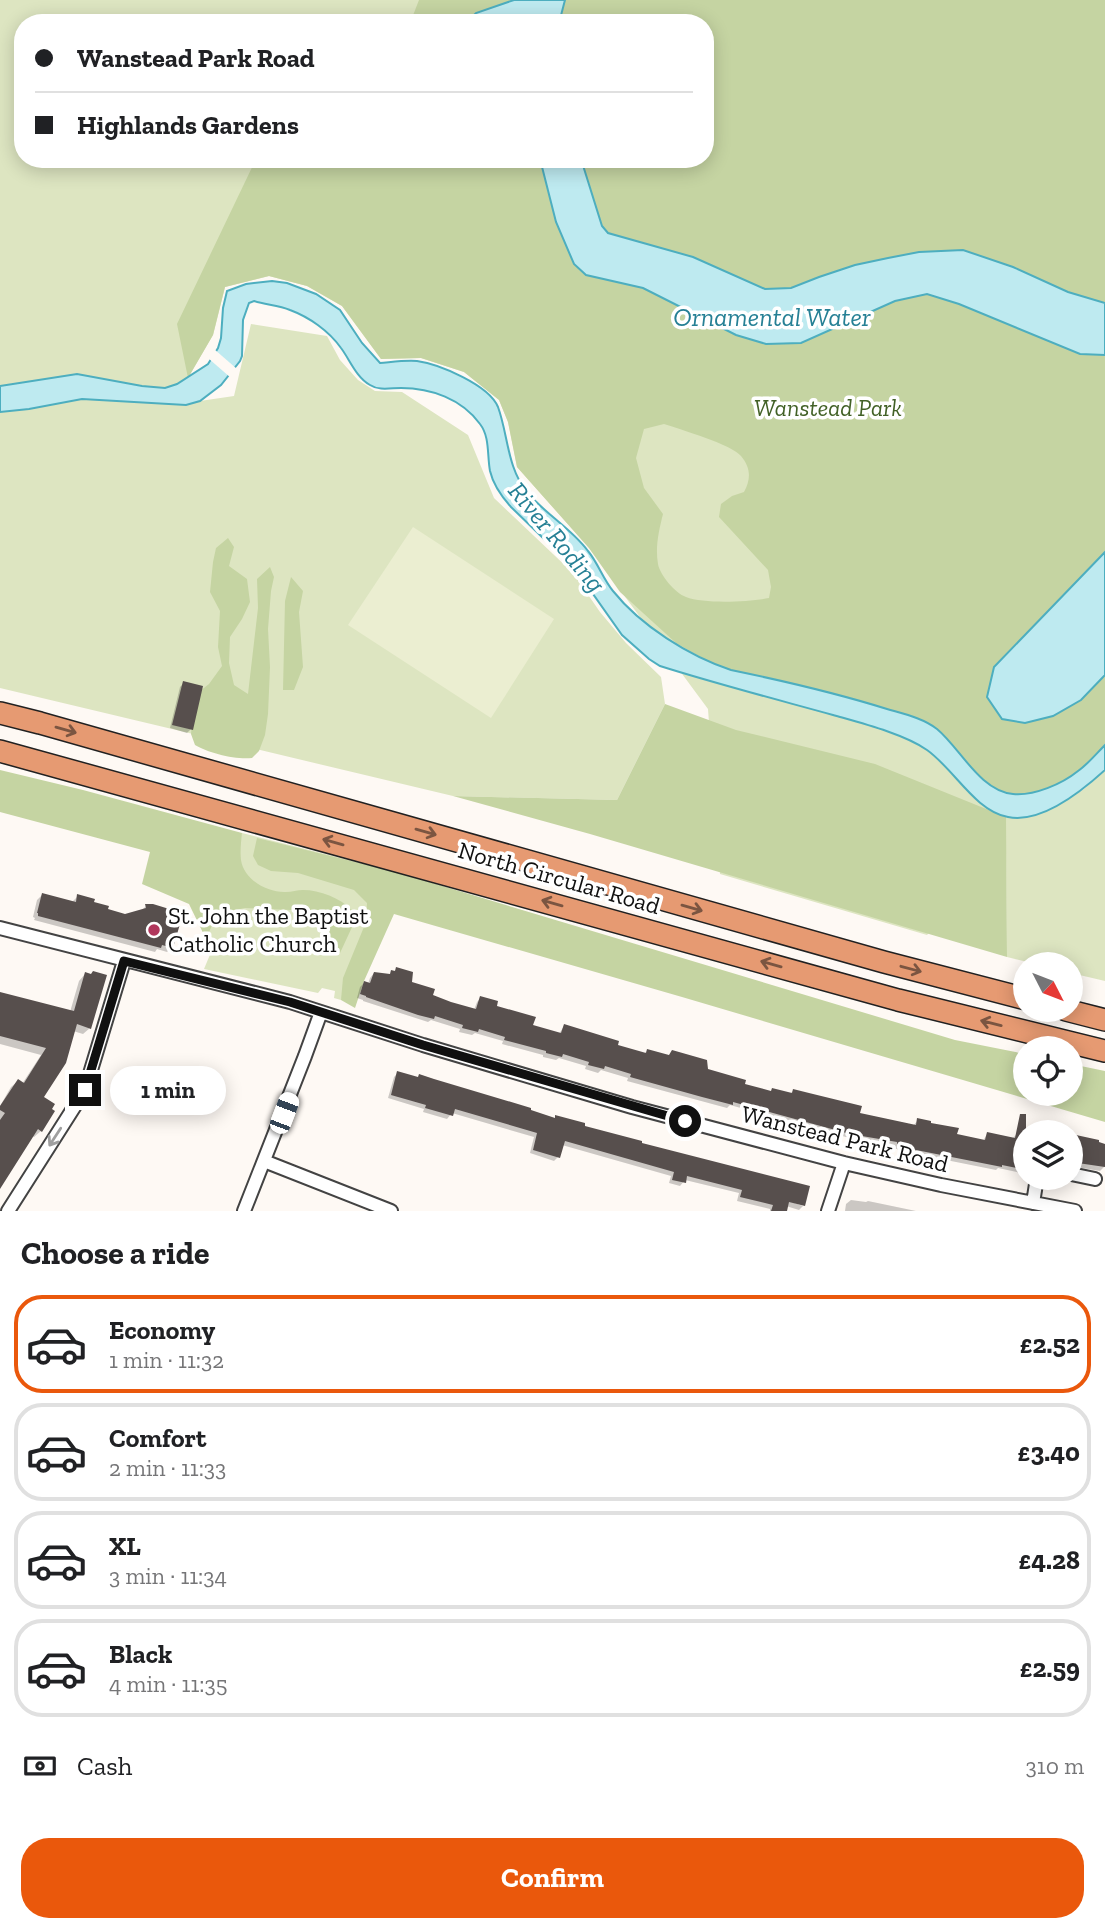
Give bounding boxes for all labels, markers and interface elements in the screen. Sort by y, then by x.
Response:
text: Wanstead Park Road [77,42,315,74]
text: Highlands Gardens [77,109,299,141]
water label: Ornamental Water [673,301,871,333]
park label: Wanstead Park [754,393,902,422]
water label: River Roding [502,475,613,599]
one-way arrow [55,725,77,738]
one-way arrow [415,827,437,840]
one-way arrow [322,835,344,848]
street label: North Circular Road [455,835,663,920]
one-way arrow [541,896,563,909]
place label: St. John the Baptist Catholic Church [168,901,369,958]
one-way arrow [681,902,703,915]
marker: St. John the Baptist Catholic Church [146,922,162,938]
north arrow [1013,952,1083,1022]
map controls [1013,952,1083,1190]
one-way arrow [760,957,782,970]
one-way arrow [900,963,922,976]
one-way arrow [980,1016,1003,1029]
button: locate [1013,1036,1083,1106]
callout: 1 min [110,1066,225,1114]
route end [69,1074,101,1106]
text: 1 min [141,1076,195,1104]
car [267,1090,302,1136]
street label: Wanstead Park Road [739,1099,952,1178]
route start [669,1105,701,1137]
button: layers [1013,1120,1083,1190]
one-way arrow [47,1127,61,1147]
text: Choose a ride [21,1234,209,1272]
icon: car [25,1313,88,1376]
text: Economy [109,1314,215,1346]
text: £2.52 [1020,1328,1080,1360]
text: 1 min · 11:32 [109,1346,224,1374]
icon: car [25,1421,88,1484]
text: Comfort [109,1422,206,1454]
text: £3.40 [1018,1436,1080,1468]
text: 2 min · 11:33 [109,1454,226,1482]
icon: car [25,1529,88,1592]
text: XL [109,1530,141,1562]
text: £4.28 [1018,1544,1080,1576]
text: 3 min · 11:34 [109,1562,227,1590]
icon: car [25,1637,88,1700]
text: Black [109,1638,172,1670]
text: £2.59 [1020,1652,1080,1684]
text: 4 min · 11:35 [109,1670,227,1698]
icon: cash [21,1747,59,1785]
text: Cash [77,1750,132,1782]
text: 310 m [1026,1752,1084,1780]
button: Confirm [21,1838,1084,1918]

